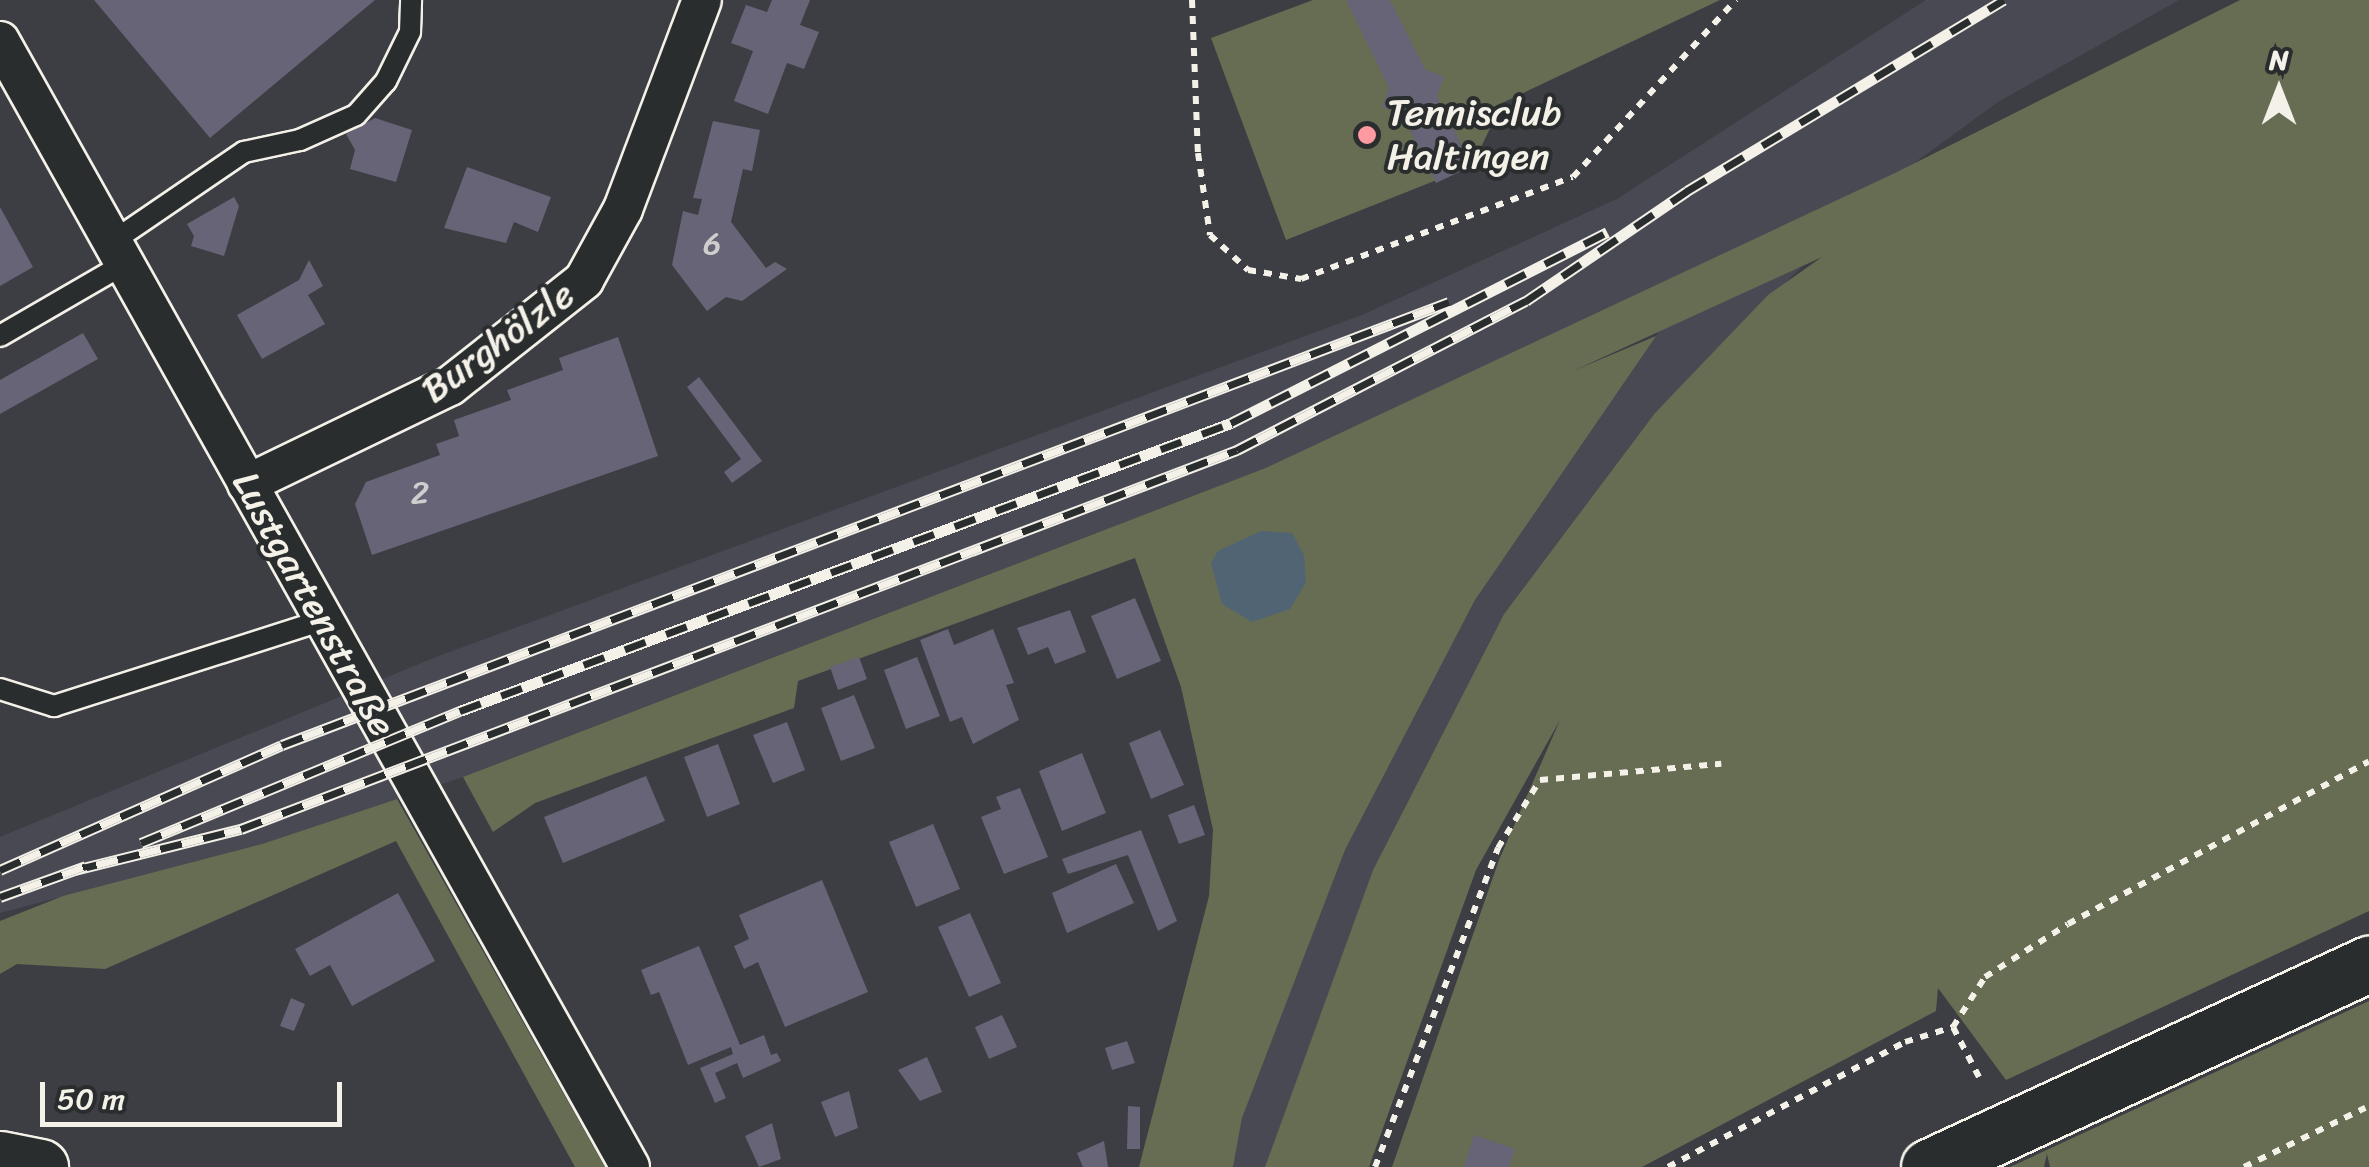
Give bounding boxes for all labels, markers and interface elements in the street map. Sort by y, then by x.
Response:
text: N [2269,35,2289,84]
north arrow [2229,40,2329,140]
place label: Tennisclub Haltingen [1387,90,1562,180]
marker: Tennisclub Haltingen [1356,124,1378,146]
house number: 6 [703,225,721,263]
street label: Burghölzle [413,271,583,413]
street label: Lustgartenstraße [222,464,406,744]
house number: 2 [411,474,429,512]
scale bar [45,1062,348,1124]
text: 50 m [57,1072,125,1126]

